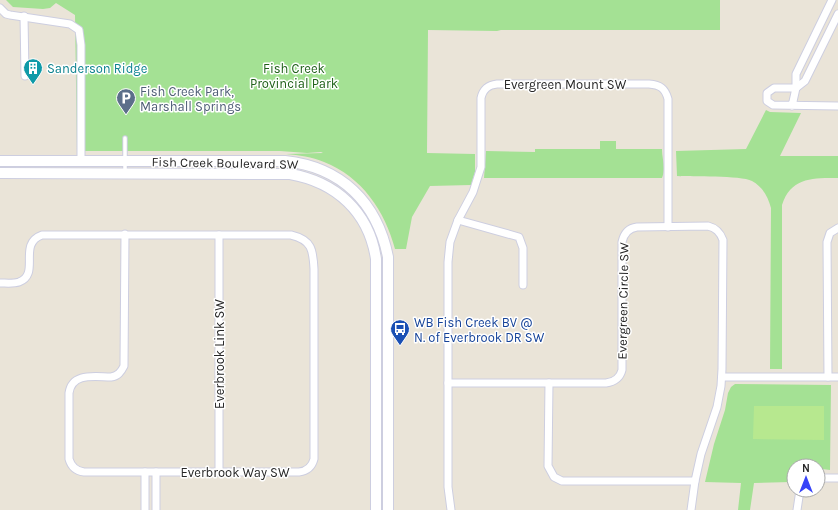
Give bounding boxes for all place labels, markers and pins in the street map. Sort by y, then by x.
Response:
building icon: Sanderson Ridge [22,57,44,85]
place label: Sanderson Ridge [47,61,148,76]
place label: Fish Creek Park, Marshall Springs [140,84,241,114]
parking icon: Fish Creek Park, Marshall Springs [115,87,137,115]
place label: WB Fish Creek BV @ N. of Everbrook DR SW [414,315,545,345]
bus stop icon: WB Fish Creek BV @ N. of Everbrook DR SW [389,318,411,346]

